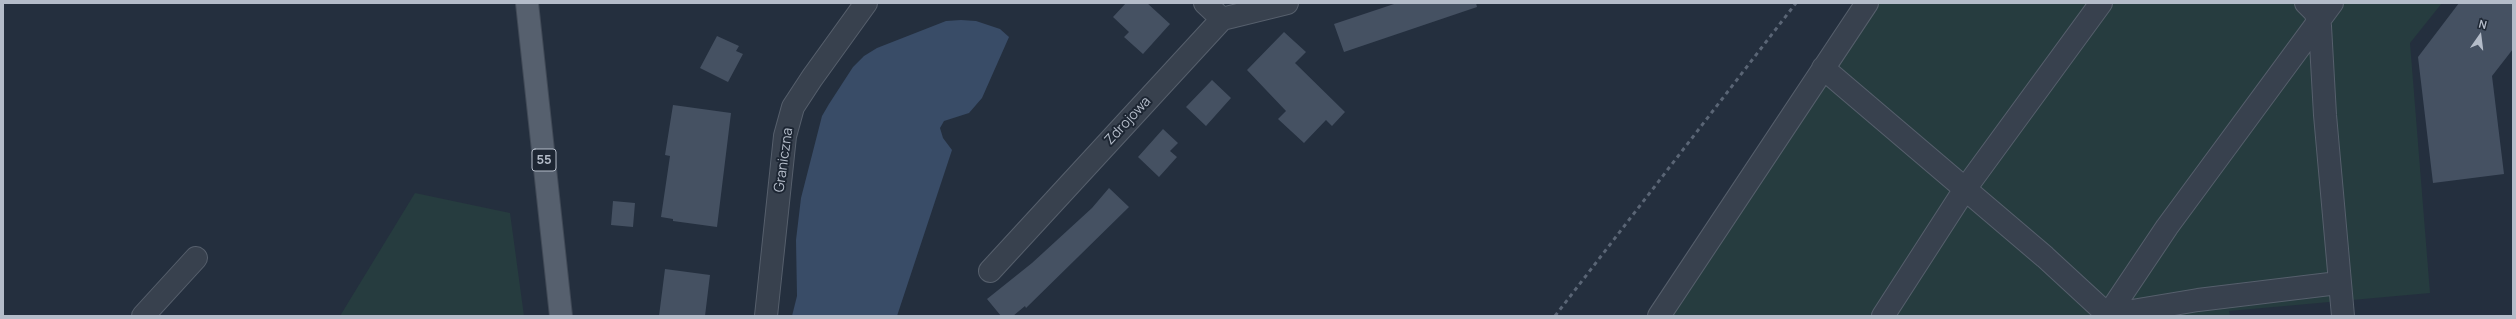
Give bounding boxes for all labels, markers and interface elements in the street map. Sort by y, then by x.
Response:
north arrow [2460,16,2500,56]
text: N [2477,16,2489,32]
street label: Zdrojowa [1102,93,1154,149]
street label: Graniczna [771,127,797,193]
road number: 55 [532,149,556,171]

